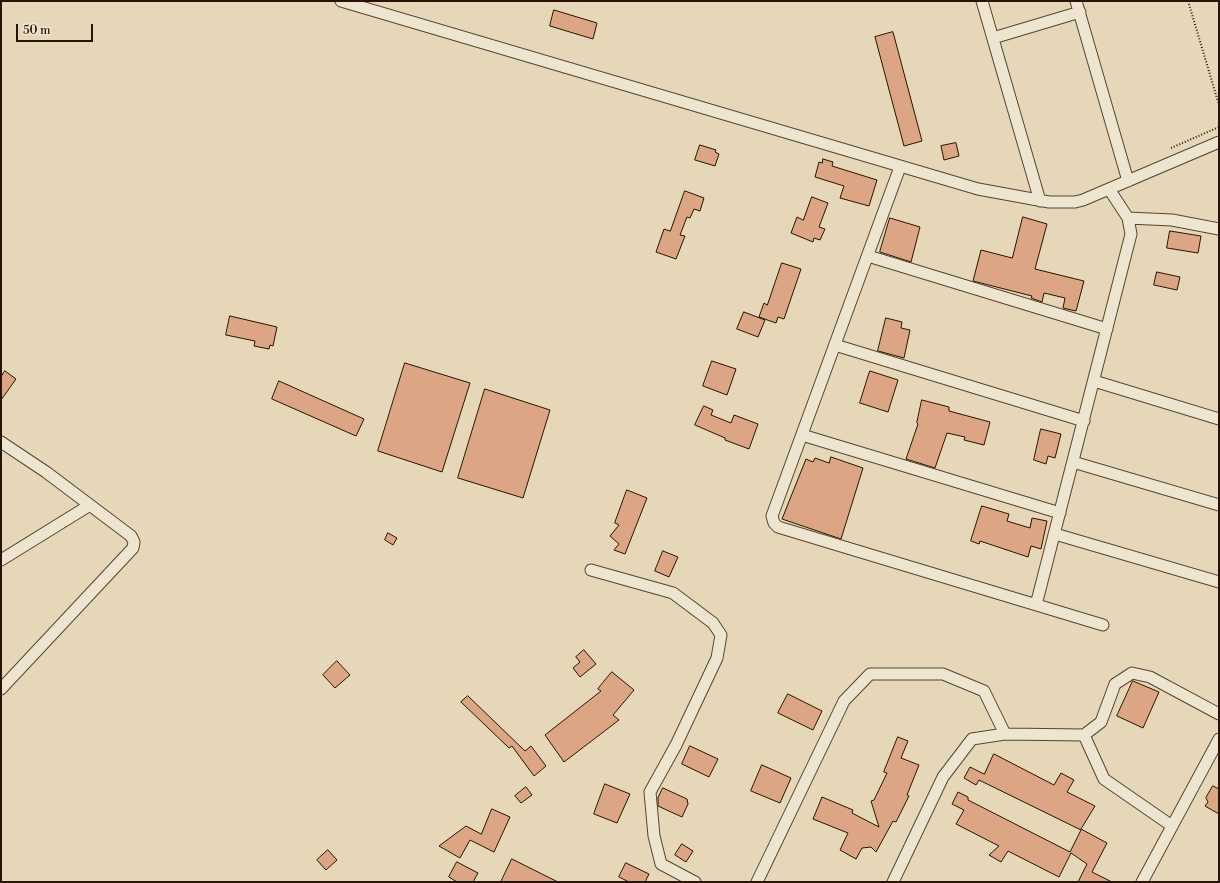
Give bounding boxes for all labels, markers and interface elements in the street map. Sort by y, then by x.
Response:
scale bar [18,16,95,42]
text: 50 m [23,23,51,38]

